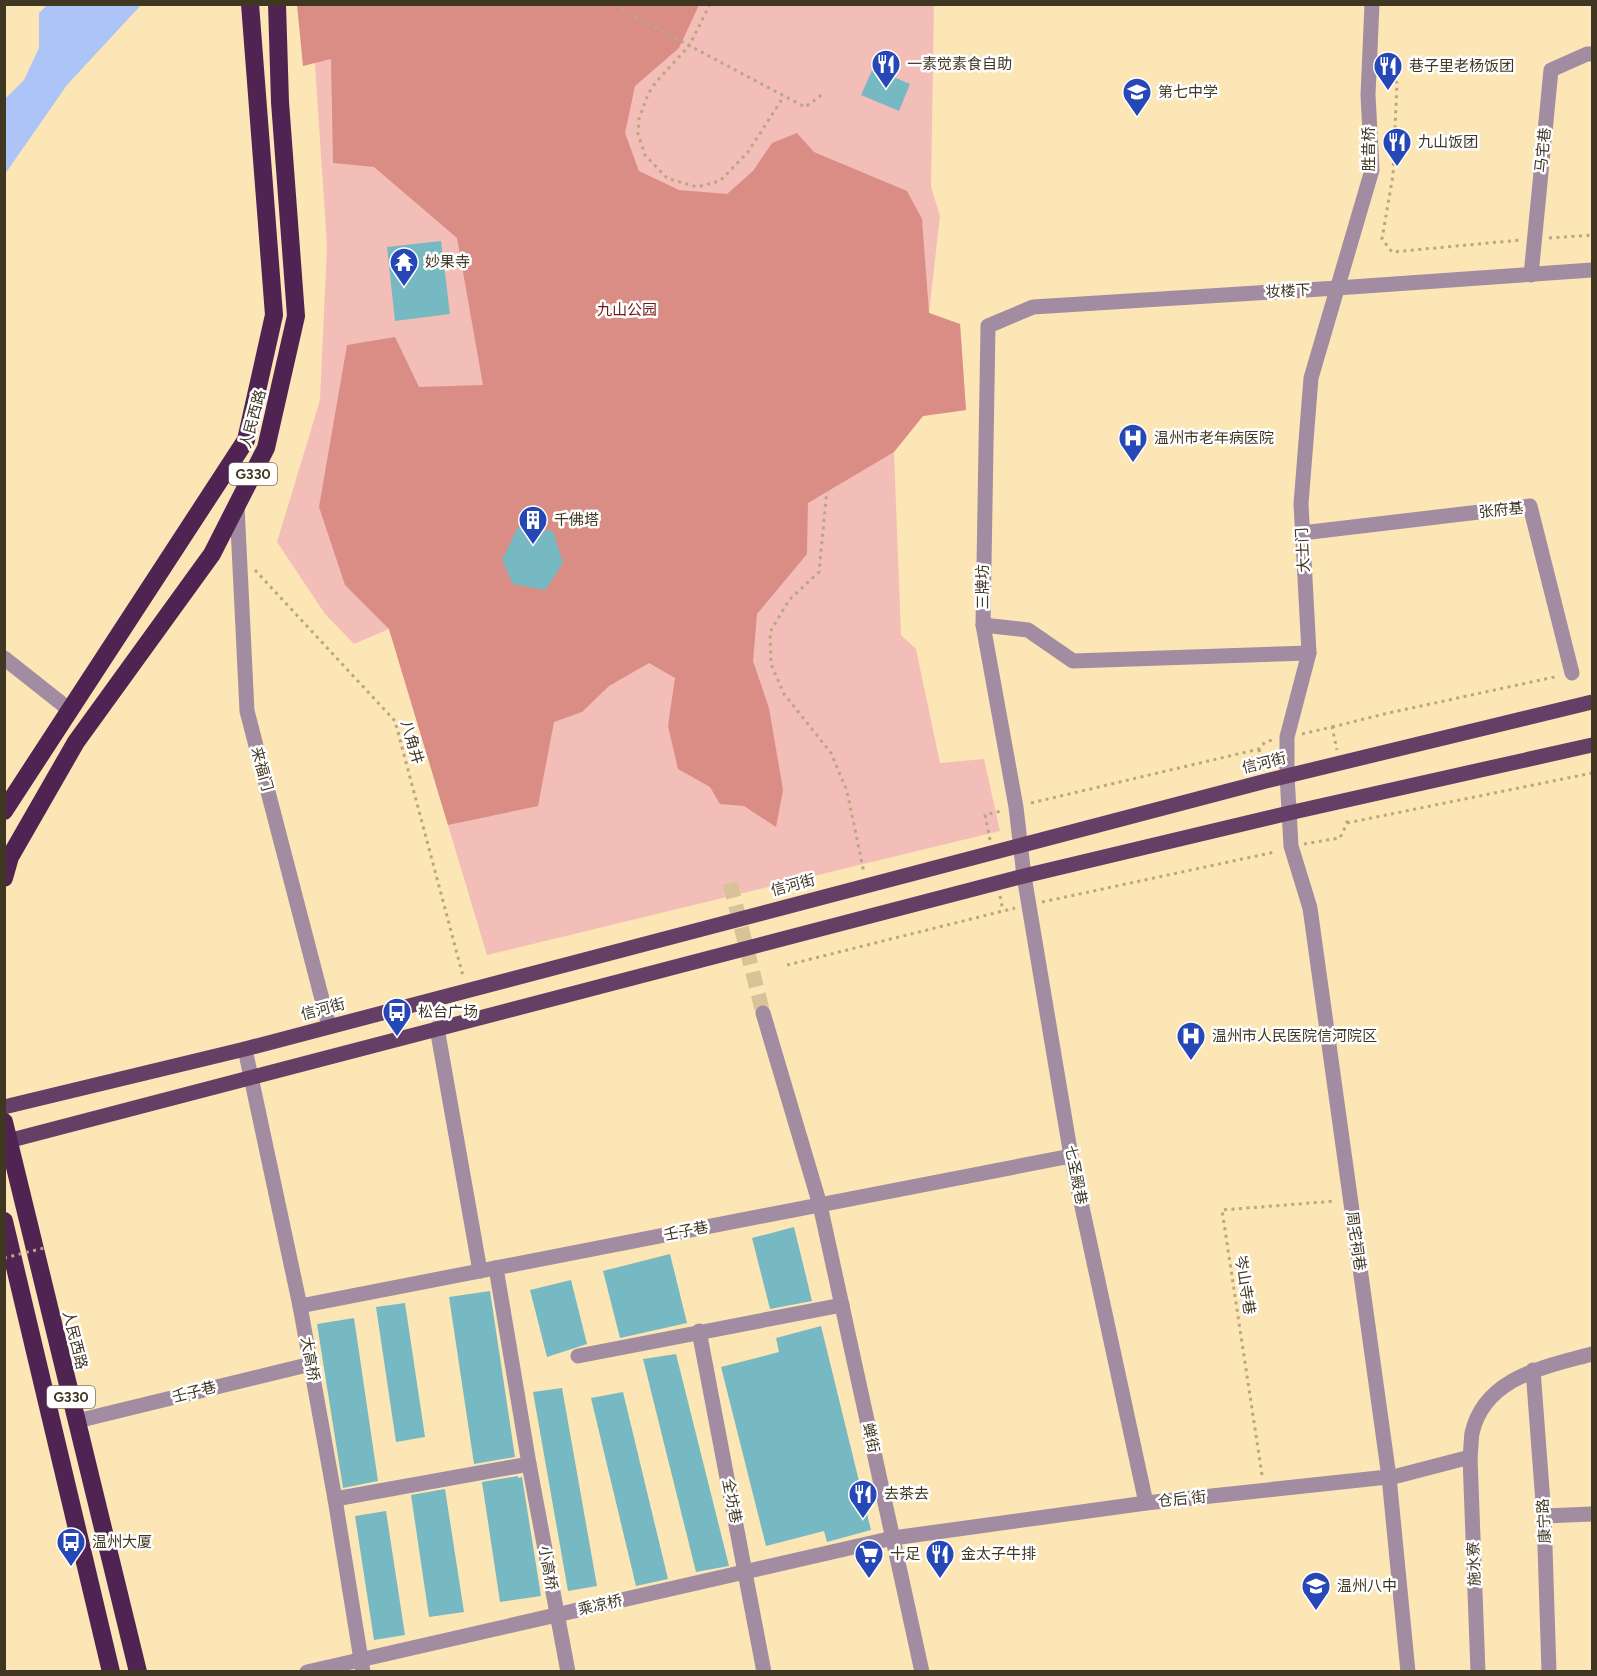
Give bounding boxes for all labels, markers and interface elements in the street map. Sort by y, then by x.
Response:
restaurant icon: 一素觉素食自助 [870,48,902,90]
restaurant icon: 巷子里老杨饭团 [1372,50,1404,92]
place label: 一素觉素食自助 [907,55,1012,73]
place label: 巷子里老杨饭团 [1409,57,1514,75]
school or university icon: 第七中学 [1121,76,1153,118]
place label: 第七中学 [1158,83,1218,101]
street label: 胜昔桥 [1360,126,1378,172]
restaurant icon: 九山饭团 [1381,126,1413,168]
street label: 马宅巷 [1532,127,1554,173]
place label: 九山饭团 [1418,133,1478,151]
temple icon: 妙果寺 [388,246,420,288]
place label: 妙果寺 [425,253,470,271]
street label: 妆楼下 [1265,281,1311,301]
park label: 九山公园 [597,301,657,319]
street label: 人民西路 [237,388,269,450]
hospital icon: 温州市老年病医院 [1117,422,1149,464]
place label: 温州市老年病医院 [1154,429,1274,447]
road number: G330 [229,463,277,485]
street label: 张府基 [1478,499,1524,521]
building icon: 千佛塔 [517,504,549,546]
place label: 千佛塔 [554,511,599,529]
street label: 大士门 [1293,527,1313,573]
street label: 三牌坊 [974,564,992,610]
street label: 八角井 [397,718,427,766]
street label: 来福门 [247,745,277,793]
street label: 信河街 [1240,749,1288,777]
street label: 信河街 [769,870,817,900]
street label: 信河街 [299,994,347,1024]
bus stop icon: 松台广场 [381,996,413,1038]
place label: 松台广场 [418,1003,478,1021]
hospital icon: 温州市人民医院信河院区 [1175,1020,1207,1062]
place label: 温州市人民医院信河院区 [1212,1027,1377,1045]
street label: 七圣殿巷 [1061,1144,1091,1206]
street label: 周宅祠巷 [1343,1210,1369,1272]
street label: 壬子巷 [662,1218,710,1244]
street label: 岑山寺巷 [1231,1254,1259,1316]
street label: 人民西路 [59,1309,91,1371]
street label: 大高桥 [297,1335,323,1383]
street label: 壬子巷 [170,1378,218,1406]
road number: G330 [47,1386,95,1408]
street label: 蝉街 [859,1421,883,1455]
street label: 全坊巷 [719,1477,745,1525]
restaurant icon: 去茶去 [847,1478,879,1520]
place label: 去茶去 [884,1485,929,1503]
street label: 仓后 街 [1157,1488,1207,1510]
street label: 康宁路 [1534,1498,1554,1544]
bus stop icon: 温州大厦 [55,1526,87,1568]
place label: 温州大厦 [92,1533,152,1551]
supermarket icon: 十足 [853,1538,885,1580]
restaurant icon: 金太子牛排 [924,1538,956,1580]
street label: 施水寮 [1464,1541,1484,1587]
street label: 小高桥 [535,1544,561,1592]
place label: 十足 [890,1545,920,1563]
place label: 金太子牛排 [961,1545,1036,1563]
school or university icon: 温州八中 [1300,1570,1332,1612]
place label: 温州八中 [1337,1577,1397,1595]
street label: 乘凉桥 [576,1591,624,1619]

